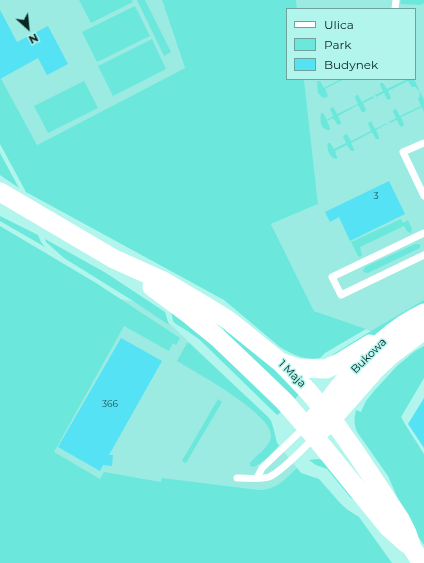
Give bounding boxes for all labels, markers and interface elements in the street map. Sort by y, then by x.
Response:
north arrow [8,8,48,48]
legend [286,8,416,80]
text: Ulica [324,17,354,32]
text: N [26,30,41,47]
text: Park [324,37,351,52]
text: Budynek [324,57,378,72]
house number: 3 [373,191,379,201]
street label: Bukowa [349,336,389,376]
street label: 1 Maja [276,358,308,390]
house number: 366 [102,399,118,409]

